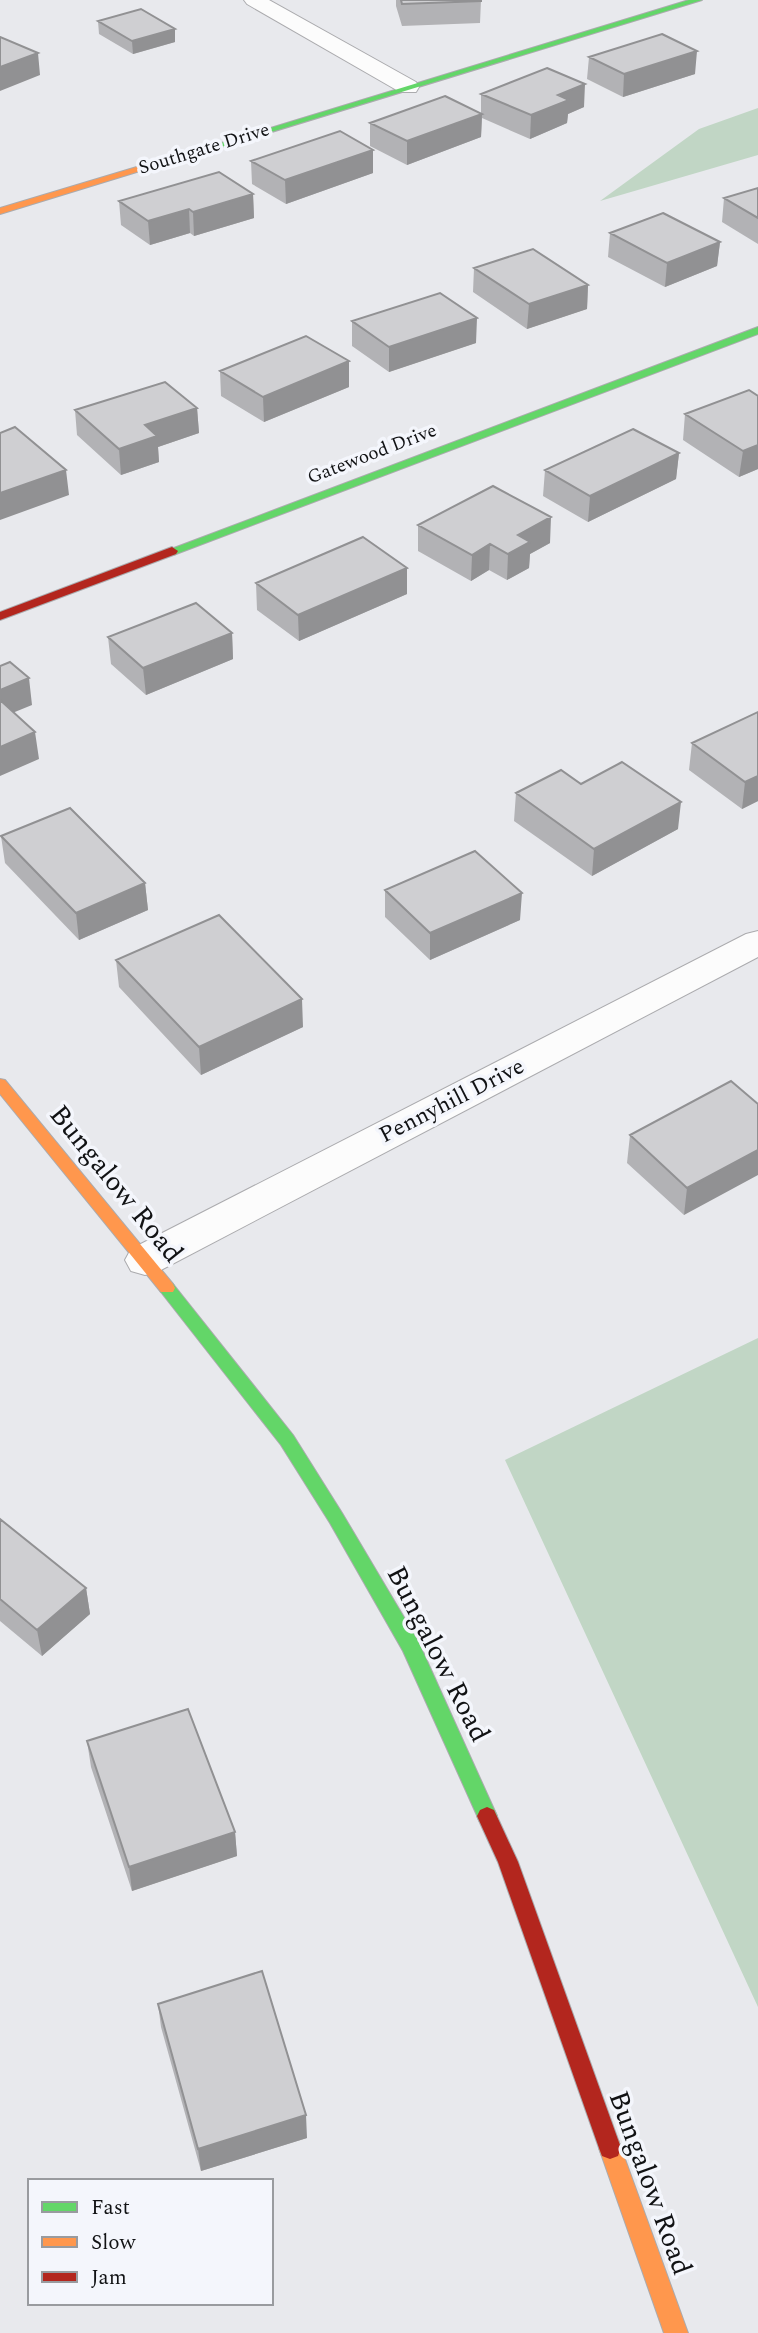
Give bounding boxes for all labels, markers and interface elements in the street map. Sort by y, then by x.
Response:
street label: Southgate Drive [135,115,273,183]
street label: Gatewood Drive [303,416,441,492]
street label: Pennyhill Drive [373,1049,531,1153]
street label: Bungalow Road [38,1095,194,1273]
street label: Bungalow Road [375,1558,501,1750]
street label: Bungalow Road [597,2085,703,2281]
legend [28,2179,273,2305]
text: Fast [91,2192,130,2224]
text: Slow [91,2227,137,2259]
text: Jam [91,2262,127,2294]

